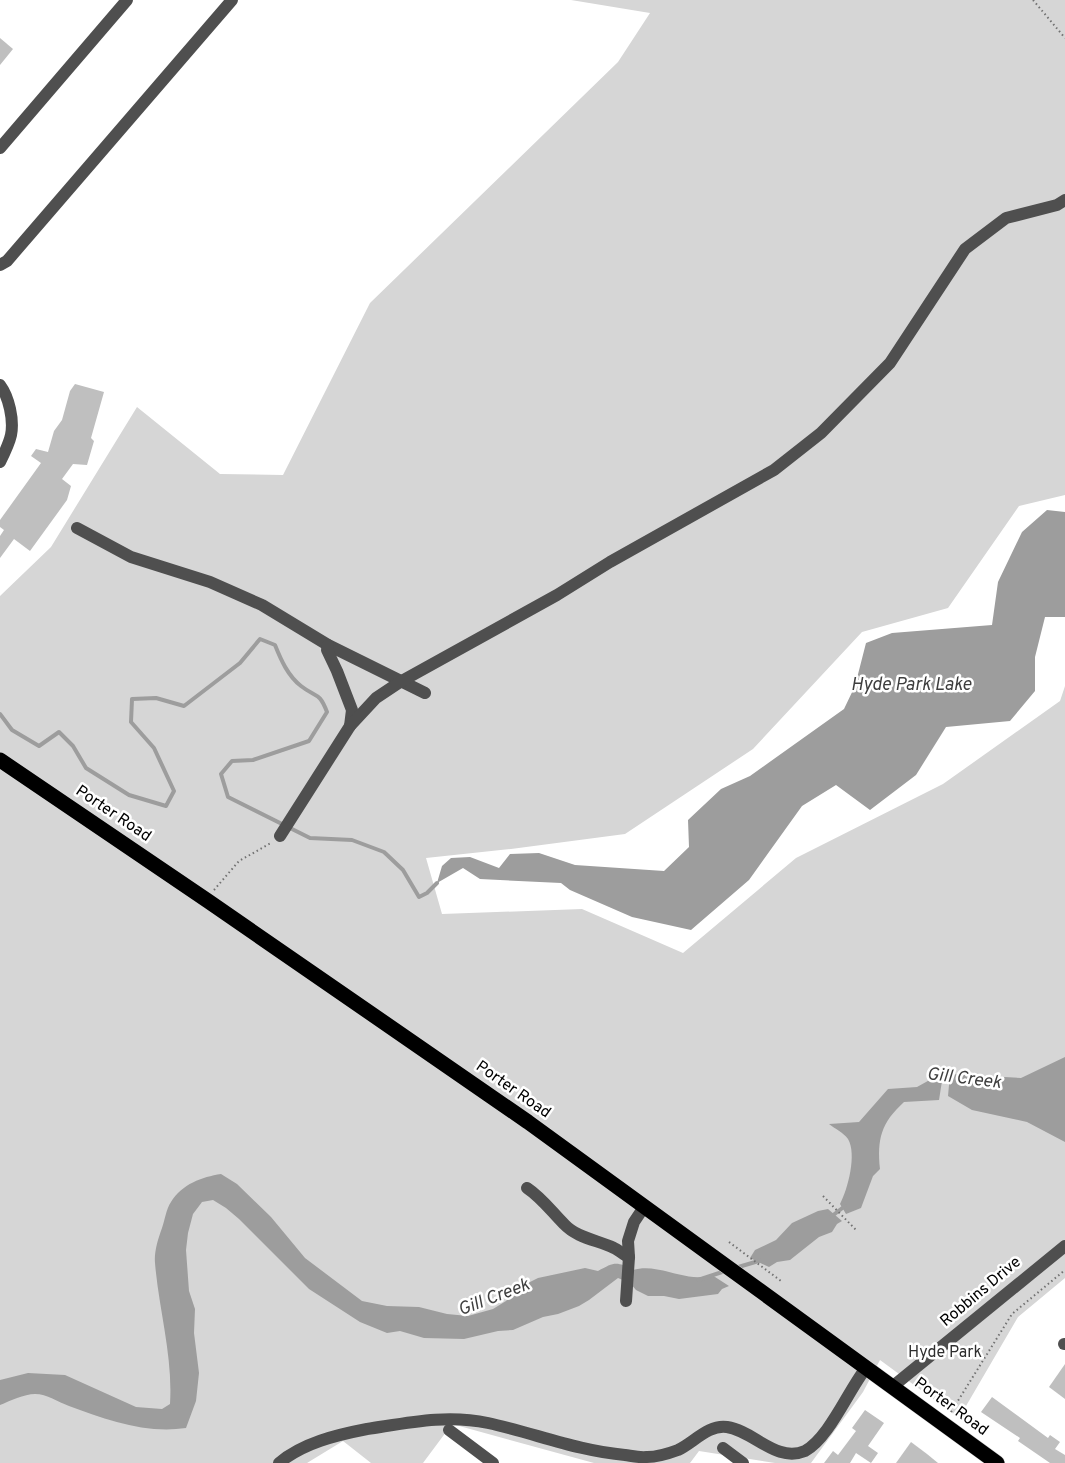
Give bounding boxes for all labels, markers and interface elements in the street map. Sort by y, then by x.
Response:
water label: Hyde Park Lake [851,674,972,697]
street label: Porter Road [71,781,155,847]
street label: Porter Road [472,1057,554,1123]
water label: Gill Creek [925,1063,1003,1095]
street label: Robbins Drive [936,1252,1026,1332]
water label: Gill Creek [455,1274,534,1322]
park label: Hyde Park [908,1343,982,1363]
street label: Porter Road [910,1373,992,1441]

